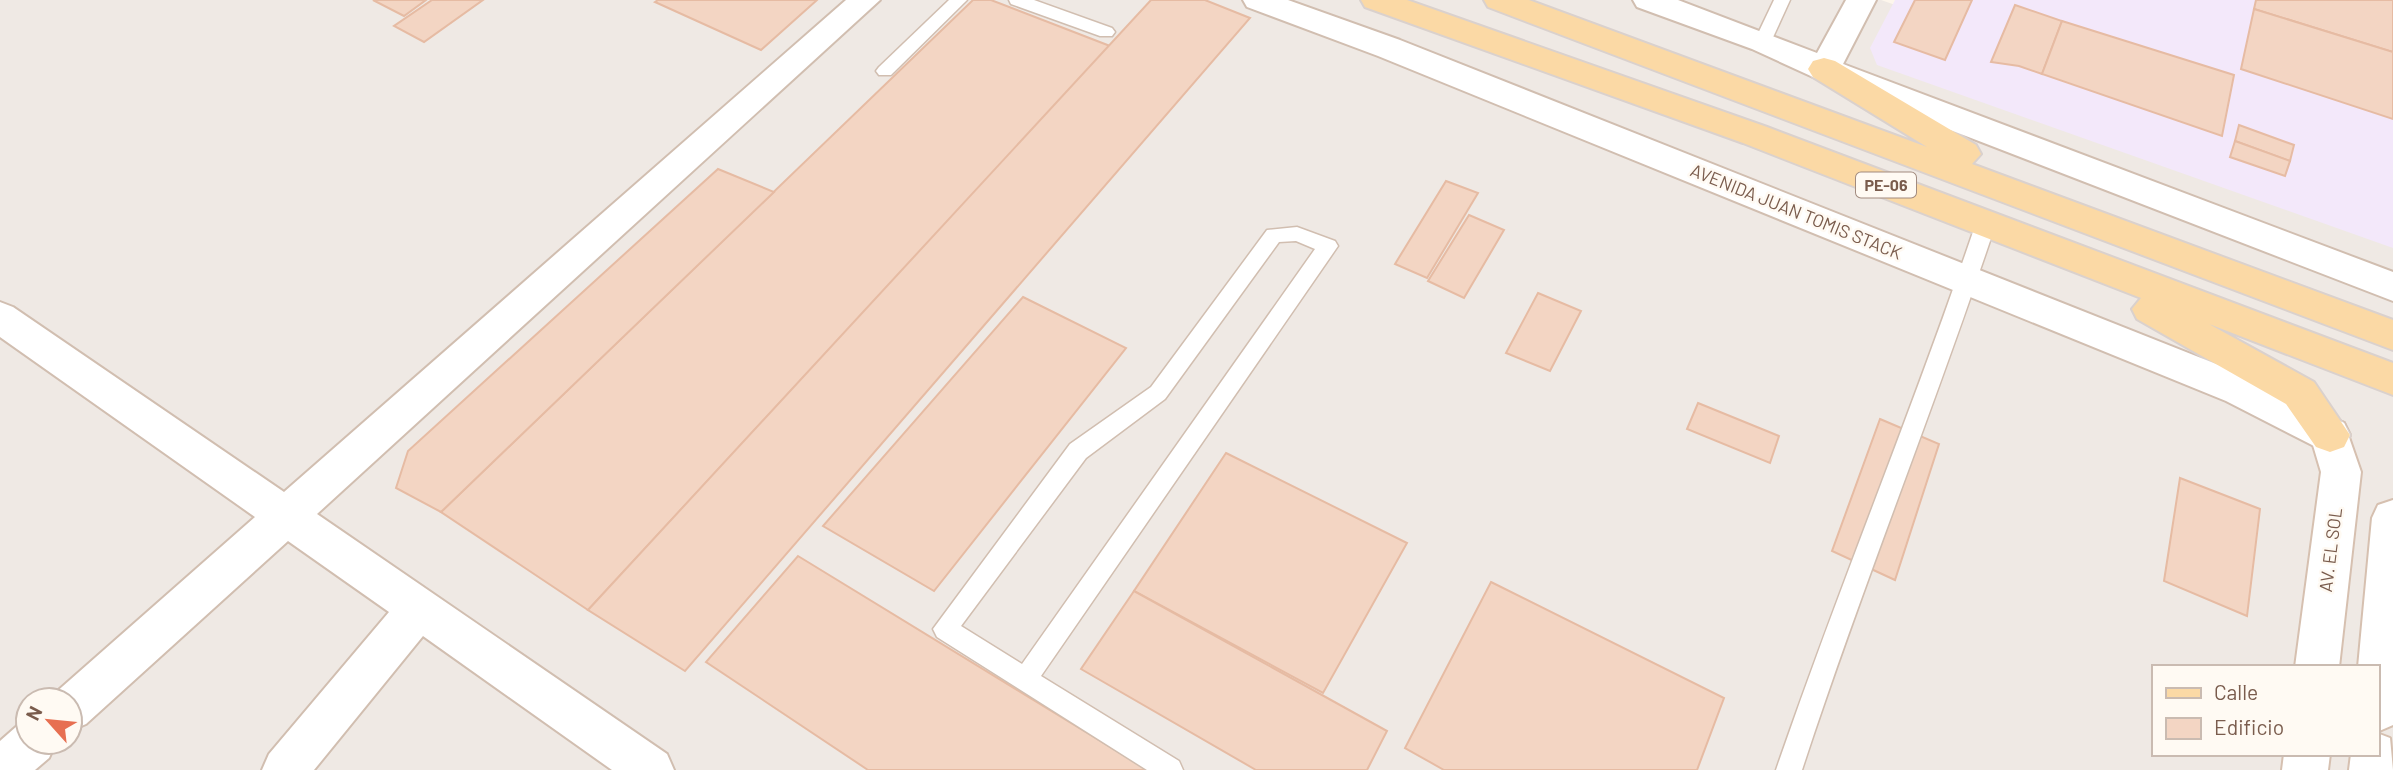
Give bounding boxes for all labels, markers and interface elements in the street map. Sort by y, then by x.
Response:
street label: AVENIDA JUAN TOMIS STACK [1687,159,1905,264]
road number: PE-06 [1856,172,1916,197]
street label: AV. EL SOL [2314,506,2346,593]
legend [2152,665,2379,756]
text: Calle [2214,679,2258,704]
north arrow [14,686,84,756]
text: N [20,702,47,724]
text: Edificio [2214,714,2284,739]

